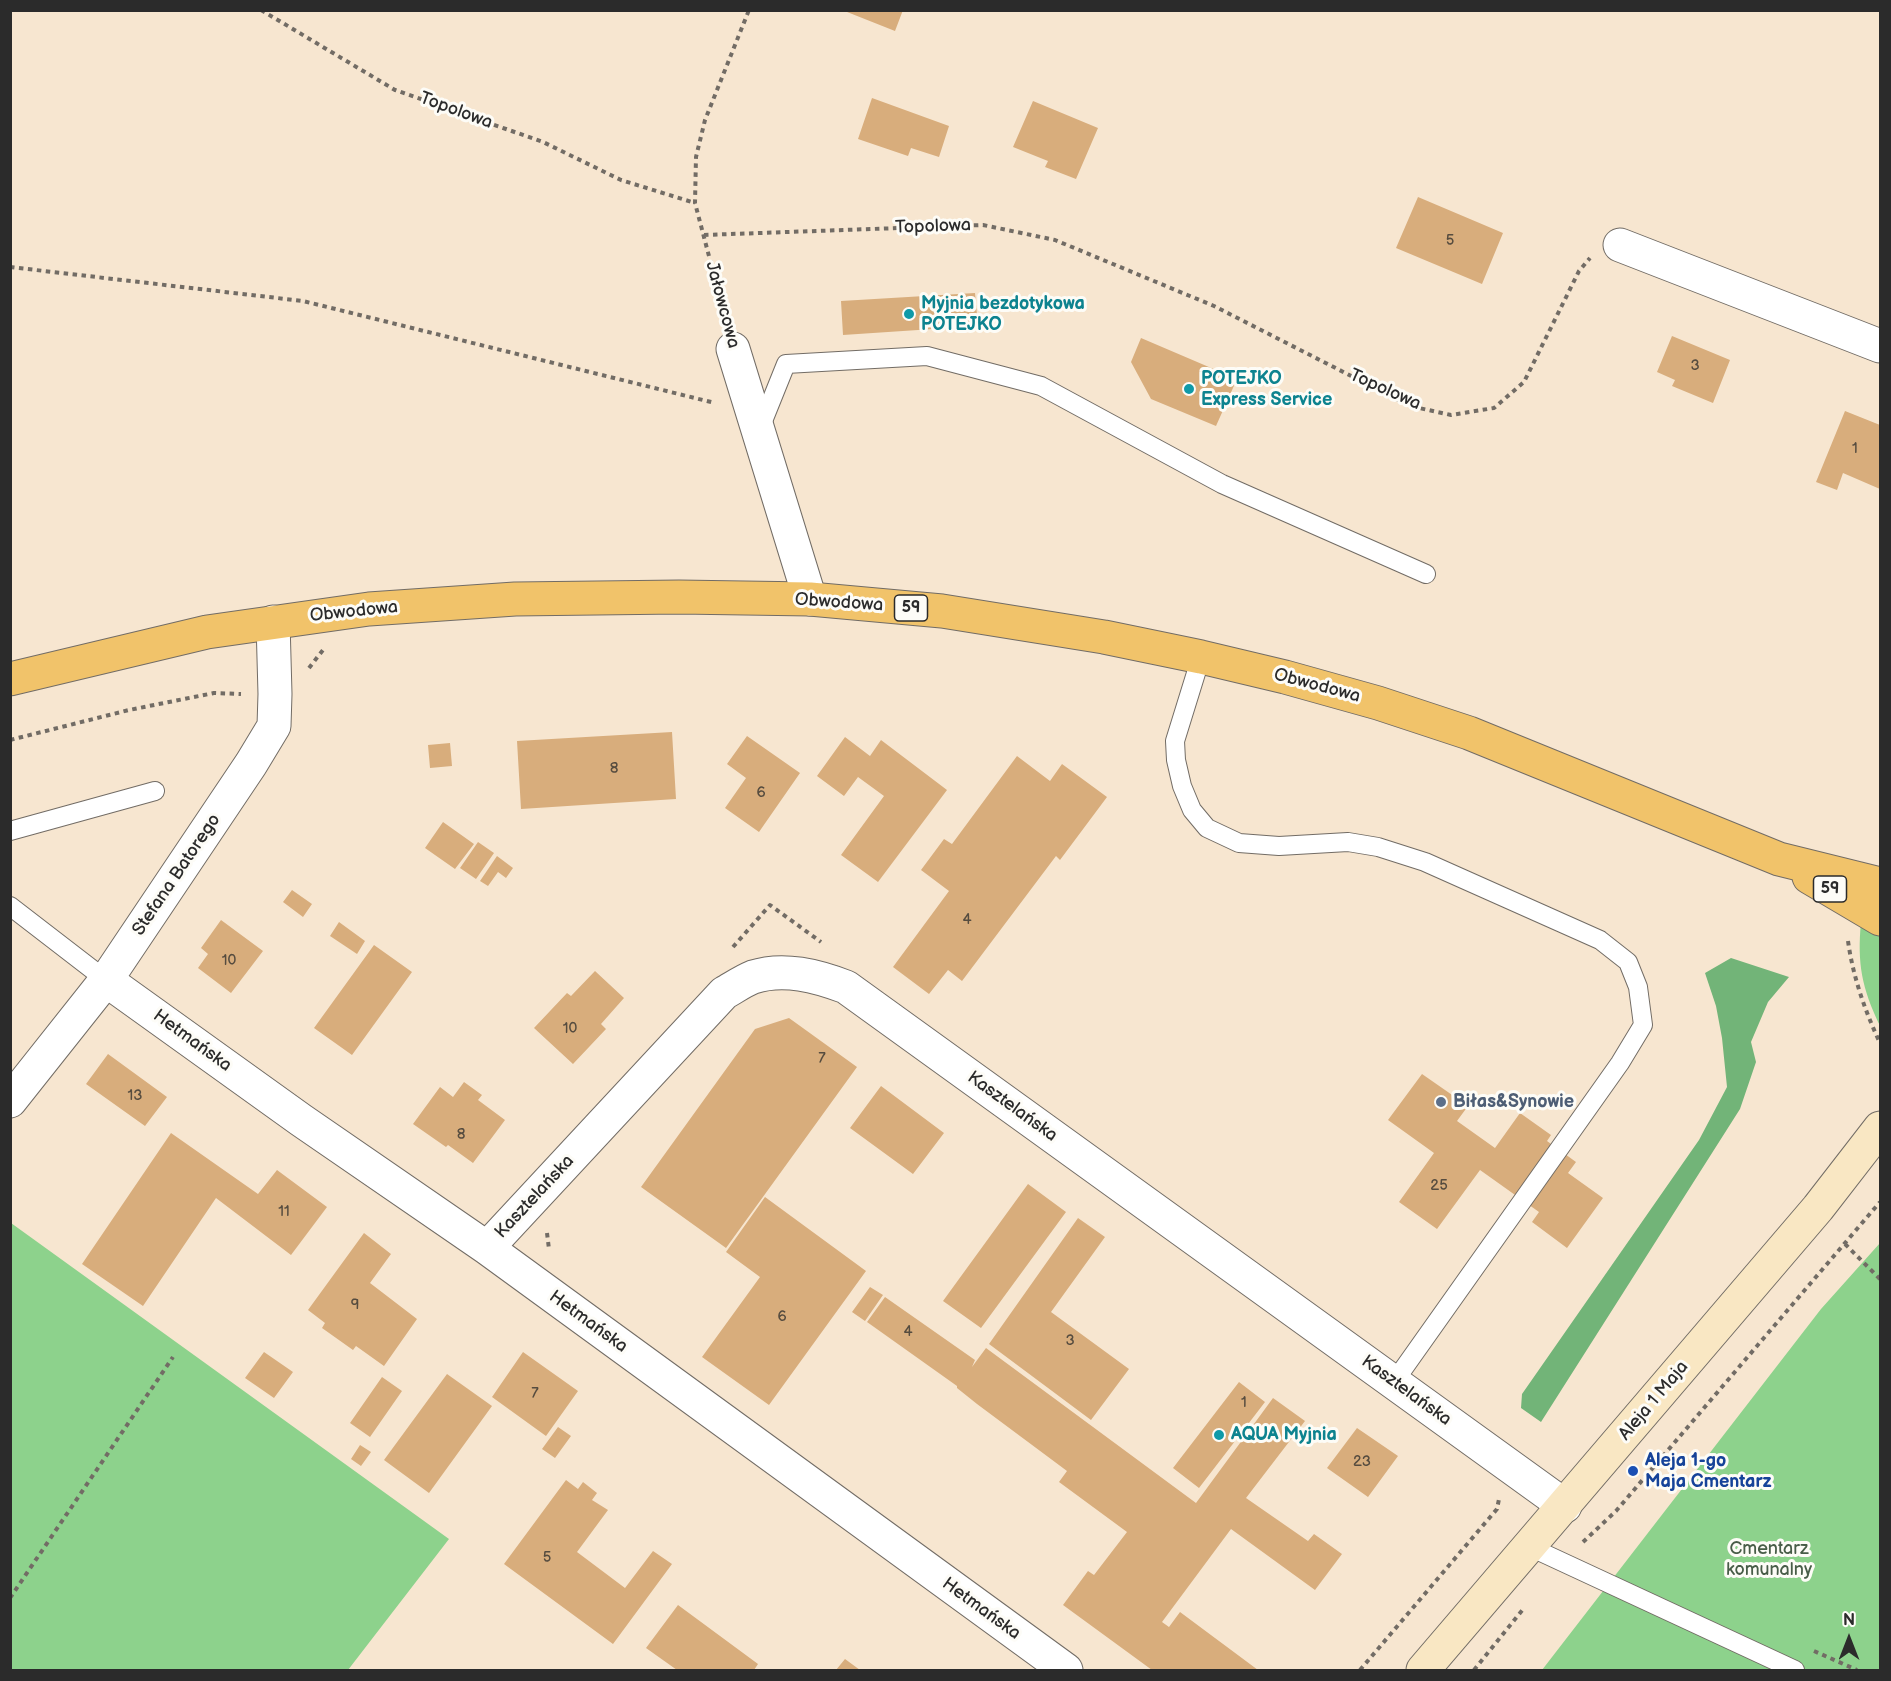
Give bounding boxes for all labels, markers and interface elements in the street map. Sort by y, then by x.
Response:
street label: Topolowa [417,88,495,134]
street label: Topolowa [895,215,971,239]
house number: 5 [1446,232,1454,250]
street label: Jałowcowa [700,259,744,351]
place label: Myjnia bezdotykowa POTEJKO [921,293,1085,336]
marker: Myjnia bezdotykowa POTEJKO [902,307,916,321]
house number: 3 [1690,357,1700,375]
street label: Topolowa [1346,365,1424,415]
place label: POTEJKO Express Service [1201,368,1332,410]
marker: POTEJKO Express Service [1182,382,1196,396]
house number: 1 [1852,440,1858,458]
street label: Obwodowa [794,589,884,617]
road number: 59 [894,595,928,621]
street label: Obwodowa [309,597,399,627]
street label: Obwodowa [1271,664,1363,708]
house number: 8 [610,760,618,778]
house number: 6 [756,784,766,802]
street label: Stefana Batorego [128,810,226,940]
road number: 59 [1814,876,1846,902]
house number: 4 [962,911,972,929]
house number: 10 [222,952,236,970]
street label: Hetmańska [149,1005,235,1077]
house number: 10 [563,1020,577,1038]
house number: 7 [818,1050,826,1068]
street label: Kasztelańska [963,1067,1061,1147]
house number: 13 [127,1087,143,1105]
place label: Biłas&Synowie [1453,1091,1574,1113]
marker: Biłas&Synowie [1434,1095,1448,1109]
house number: 8 [457,1126,465,1144]
street label: Kasztelańska [491,1151,579,1243]
house number: 25 [1430,1177,1448,1195]
house number: 11 [278,1203,290,1221]
street label: Hetmańska [545,1286,631,1358]
house number: 9 [351,1296,359,1314]
house number: 6 [777,1308,787,1326]
house number: 4 [903,1323,913,1341]
house number: 3 [1065,1332,1075,1350]
street label: Kasztelańska [1357,1351,1455,1431]
street label: Aleja 1 Maja [1615,1357,1693,1445]
house number: 7 [531,1385,539,1403]
house number: 1 [1241,1394,1247,1412]
place label: AQUA Myjnia [1231,1424,1337,1446]
marker: AQUA Myjnia [1212,1428,1226,1442]
place label: Aleja 1-go Maja Cmentarz [1645,1450,1771,1492]
house number: 23 [1353,1453,1371,1471]
marker: Aleja 1-go Maja Cmentarz [1626,1464,1640,1478]
park label: Cmentarz komunalny [1726,1538,1812,1580]
house number: 5 [543,1549,551,1567]
street label: Hetmańska [938,1573,1024,1645]
north arrow [1819,1609,1879,1669]
text: N [1843,1611,1855,1630]

